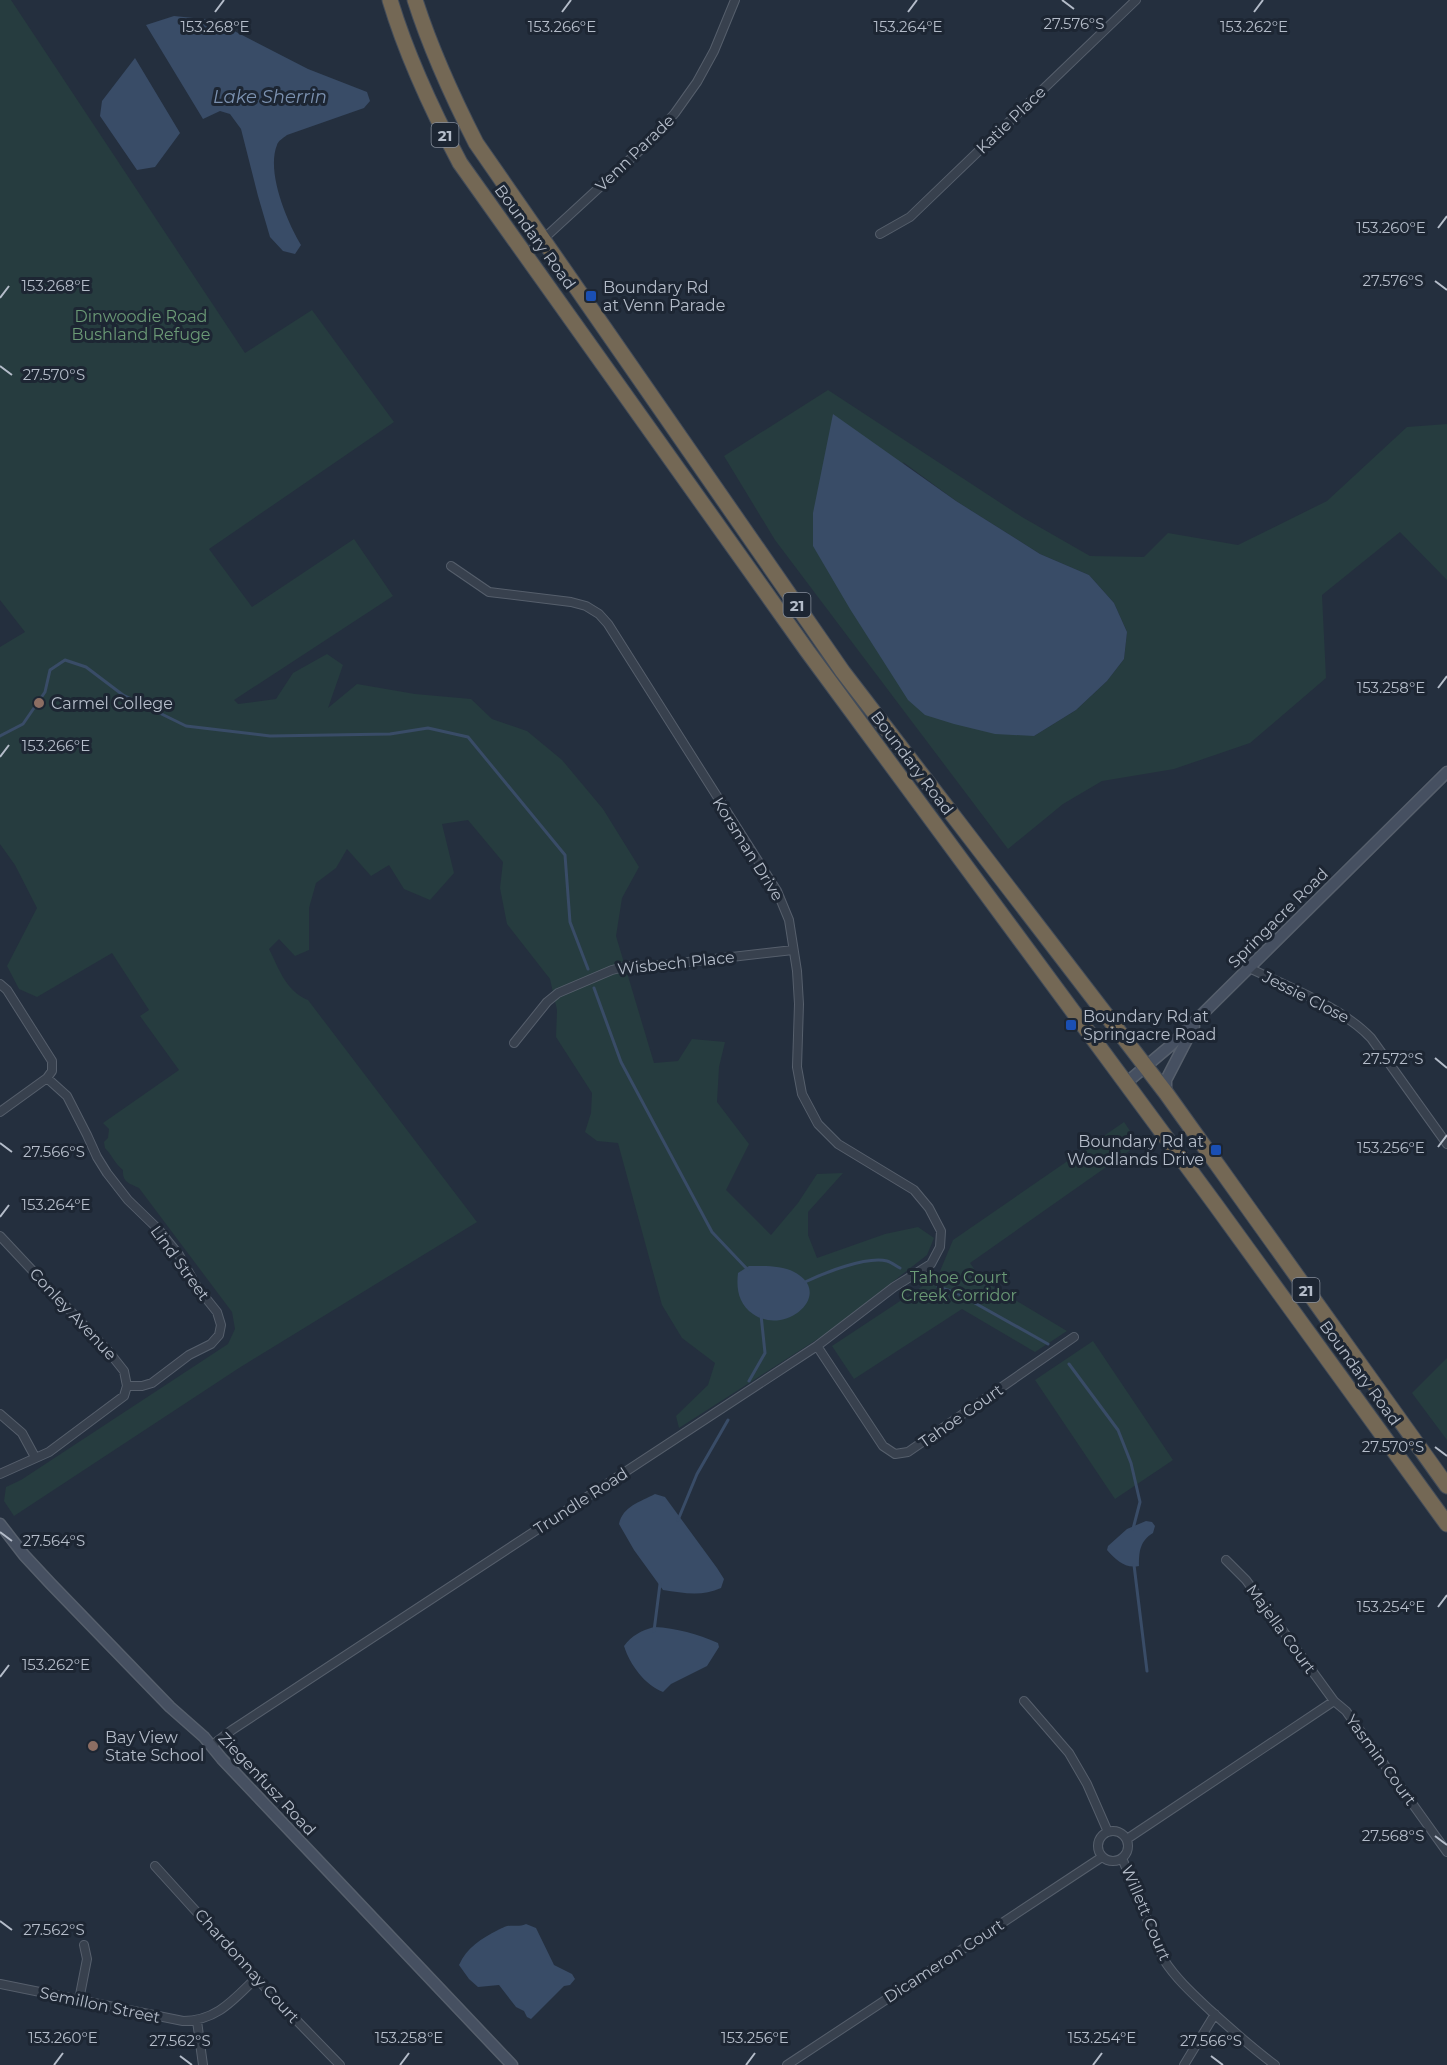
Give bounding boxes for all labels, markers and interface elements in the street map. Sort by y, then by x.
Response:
text: 27.576°S [1043,14,1105,33]
text: 153.268°E [180,17,250,36]
text: 153.266°E [528,17,596,36]
text: 153.264°E [873,17,943,36]
text: 153.262°E [1220,17,1288,36]
street label: Katie Place [972,82,1050,158]
water label: Lake Sherrin [213,86,327,108]
street label: Venn Parade [592,111,678,195]
road number: 21 [432,123,458,147]
street label: Boundary Road [491,181,579,293]
text: 153.260°E [1356,218,1426,237]
text: 27.576°S [1362,271,1424,290]
text: 153.268°E [21,276,91,295]
place label: Boundary Rd at Venn Parade [603,278,725,315]
marker: Boundary Rd at Venn Parade [584,289,598,303]
park label: Dinwoodie Road Bushland Refuge [71,307,211,344]
text: 27.570°S [23,365,85,384]
road number: 21 [784,593,810,617]
text: 153.258°E [1357,678,1425,697]
place label: Carmel College [51,694,173,713]
marker: Carmel College [32,696,46,710]
street label: Boundary Road [867,707,957,819]
text: 153.266°E [22,736,90,755]
street label: Korsman Drive [709,794,787,904]
street label: Springacre Road [1224,864,1332,972]
street label: Wisbech Place [616,947,736,979]
street label: Jessie Close [1259,967,1352,1027]
place label: Boundary Rd at Springacre Road [1083,1007,1216,1044]
marker: Boundary Rd at Springacre Road [1064,1018,1078,1032]
text: 27.572°S [1362,1049,1424,1068]
place label: Boundary Rd at Woodlands Drive [1067,1132,1204,1169]
text: 153.256°E [1357,1138,1425,1157]
text: 27.566°S [23,1142,85,1161]
marker: Boundary Rd at Woodlands Drive [1209,1143,1223,1157]
text: 153.264°E [21,1195,91,1214]
street label: Lind Street [146,1222,214,1305]
street label: Conley Avenue [25,1264,121,1364]
park label: Tahoe Court Creek Corridor [901,1268,1017,1305]
road number: 21 [1292,1278,1320,1302]
street label: Boundary Road [1316,1317,1404,1429]
street label: Tahoe Court [915,1380,1007,1452]
text: 27.570°S [1362,1437,1424,1456]
street label: Trundle Road [531,1464,631,1538]
text: 27.564°S [23,1531,85,1550]
street label: Majella Court [1242,1581,1320,1678]
text: 153.254°E [1357,1597,1425,1616]
text: 153.262°E [22,1655,90,1674]
street label: Yasmin Court [1342,1711,1421,1810]
place label: Bay View State School [105,1728,204,1765]
street label: Ziegenfusz Road [214,1729,320,1839]
marker: Bay View State School [86,1739,100,1753]
text: 27.568°S [1362,1826,1424,1845]
street label: Willett Court [1117,1862,1175,1964]
street label: Chardonnay Court [191,1905,304,2027]
street label: Dicameron Court [881,1915,1008,2007]
text: 27.562°S [23,1920,85,1939]
street label: Semillon Street [38,1983,163,2027]
text: 153.260°E [28,2028,98,2047]
text: 153.258°E [375,2028,443,2047]
text: 153.256°E [721,2028,789,2047]
text: 153.254°E [1068,2028,1136,2047]
text: 27.562°S [149,2031,211,2050]
text: 27.566°S [1180,2031,1242,2050]

